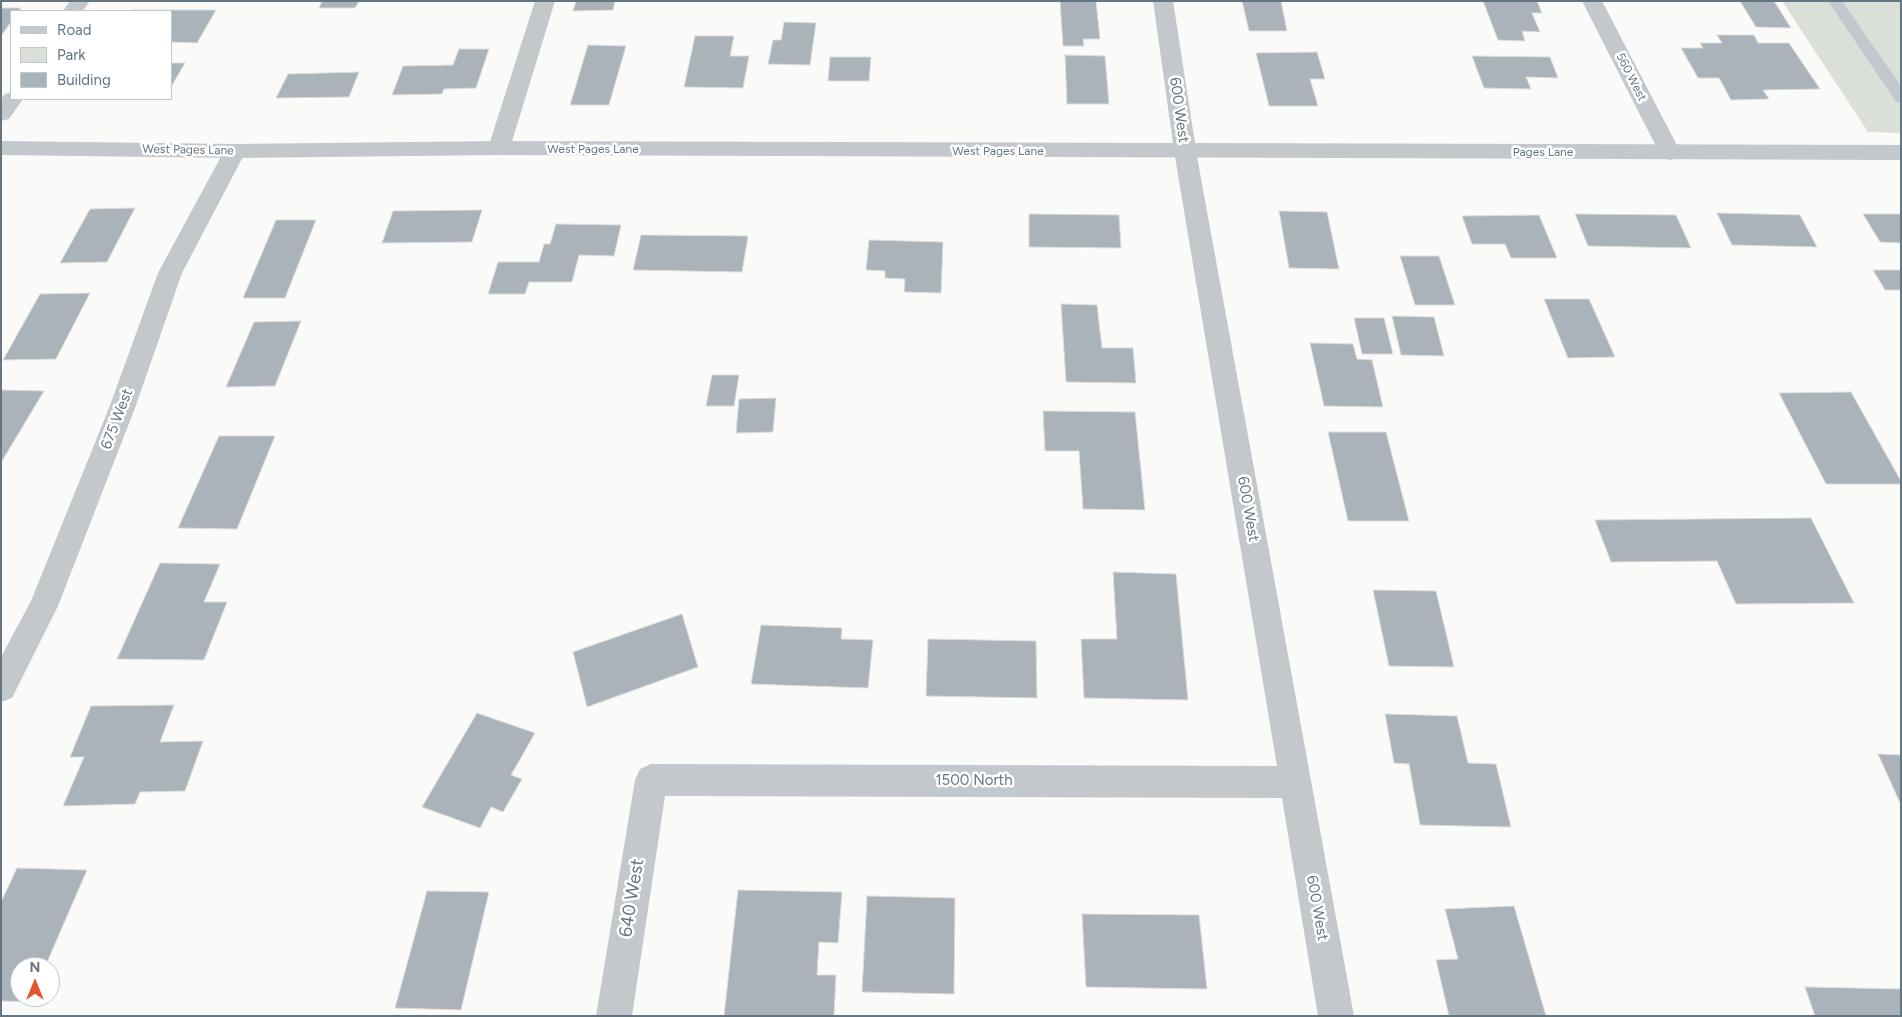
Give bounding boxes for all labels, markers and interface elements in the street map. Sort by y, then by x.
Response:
legend [10,10,172,100]
text: Road [57,21,92,39]
text: Park [57,46,86,64]
street label: 560 West [1613,51,1649,103]
text: Building [57,71,111,89]
street label: 600 West [1165,76,1193,144]
street label: West Pages Lane [142,142,234,158]
street label: West Pages Lane [547,142,639,156]
street label: West Pages Lane [952,144,1044,158]
street label: Pages Lane [1513,145,1573,159]
street label: 675 West [97,386,137,452]
street label: 600 West [1233,475,1263,543]
street label: 1500 North [935,772,1013,790]
street label: 640 West [615,857,649,939]
street label: 600 West [1302,874,1332,942]
north arrow [10,957,60,1007]
text: N [30,959,40,976]

